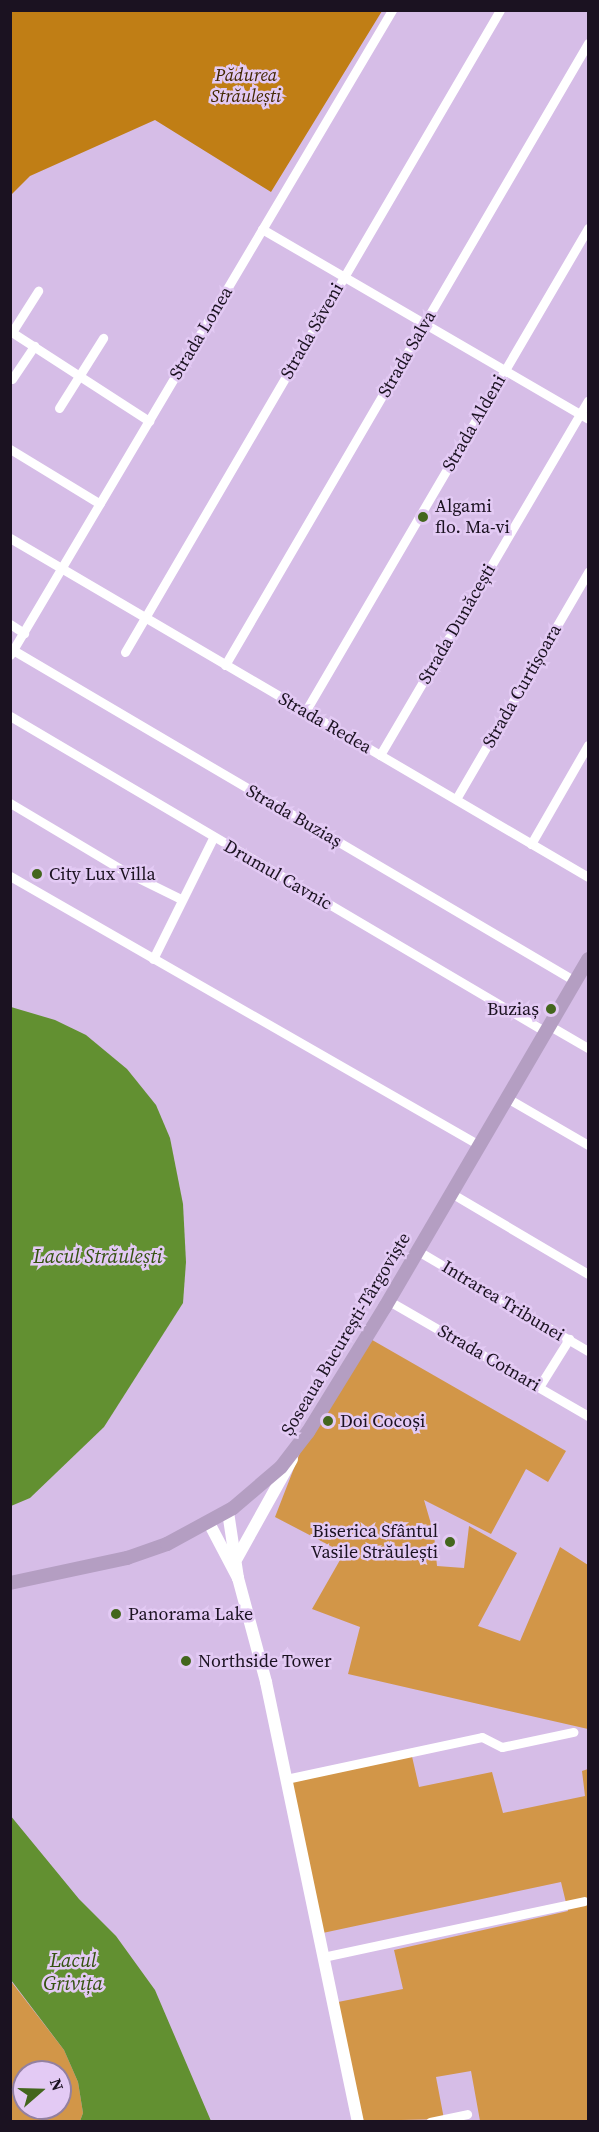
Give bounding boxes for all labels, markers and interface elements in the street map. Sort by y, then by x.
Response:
park label: Pădurea Străulești [211,65,281,107]
street label: Strada Săveni [276,279,348,383]
street label: Strada Lonea [165,283,237,383]
street label: Strada Salva [374,307,440,401]
street label: Strada Aldeni [438,371,510,475]
place label: Algami flo. Ma-vi [435,496,510,538]
marker: Algami flo. Ma-vi [416,510,430,524]
street label: Strada Dunăcești [414,560,500,688]
street label: Strada Curtișoara [478,620,566,752]
street label: Strada Redea [275,688,375,758]
street label: Strada Buziaș [242,780,346,852]
street label: Drumul Cavnic [220,835,336,915]
place label: City Lux Villa [49,863,156,885]
marker: City Lux Villa [30,867,44,881]
place label: Buziaș [487,998,539,1020]
marker: Buziaș [544,1002,558,1016]
street label: Șoseaua București-Târgoviște [277,1229,415,1439]
water label: Lacul Străulești [33,1244,163,1268]
street label: Intrarea Tribunei [438,1256,568,1346]
street label: Strada Cotnari [434,1320,544,1396]
place label: Doi Cocoși [340,1410,425,1432]
marker: Doi Cocoși [321,1414,335,1428]
place label: Biserica Sfântul Vasile Străulești [311,1521,438,1564]
marker: Biserica Sfântul Vasile Străulești [443,1535,457,1549]
place label: Panorama Lake [128,1603,253,1625]
marker: Panorama Lake [109,1607,123,1621]
place label: Northside Tower [198,1650,332,1672]
marker: Northside Tower [179,1654,193,1668]
water label: Lacul Grivița [43,1948,103,1995]
north arrow [12,2060,72,2120]
text: N [45,2075,69,2094]

